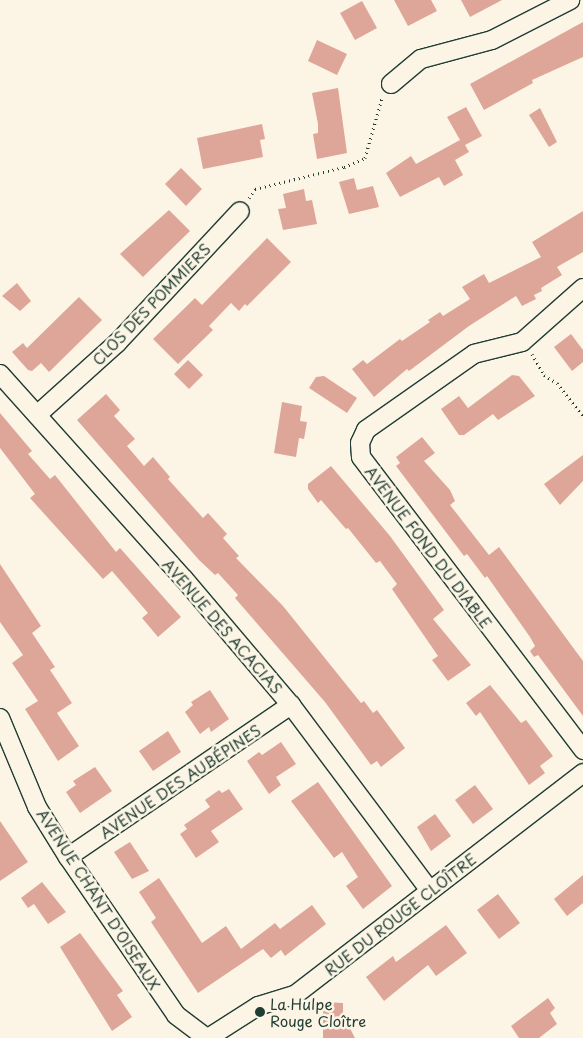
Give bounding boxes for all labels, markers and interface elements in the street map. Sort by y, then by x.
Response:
street label: CLOS DES POMMIERS [87,239,215,369]
street label: AVENUE FOND DU DIABLE [362,462,496,632]
street label: AVENUE DES ACACIAS [159,554,287,698]
street label: AVENUE DES AUBÉPINES [96,720,264,842]
street label: AVENUE CHANT D'OISEAUX [34,806,164,992]
street label: RUE DU ROUGE CLOÎTRE [319,848,481,980]
place label: La Hulpe Rouge Cloître [270,994,367,1029]
marker: La Hulpe Rouge Cloître [254,1006,266,1018]

